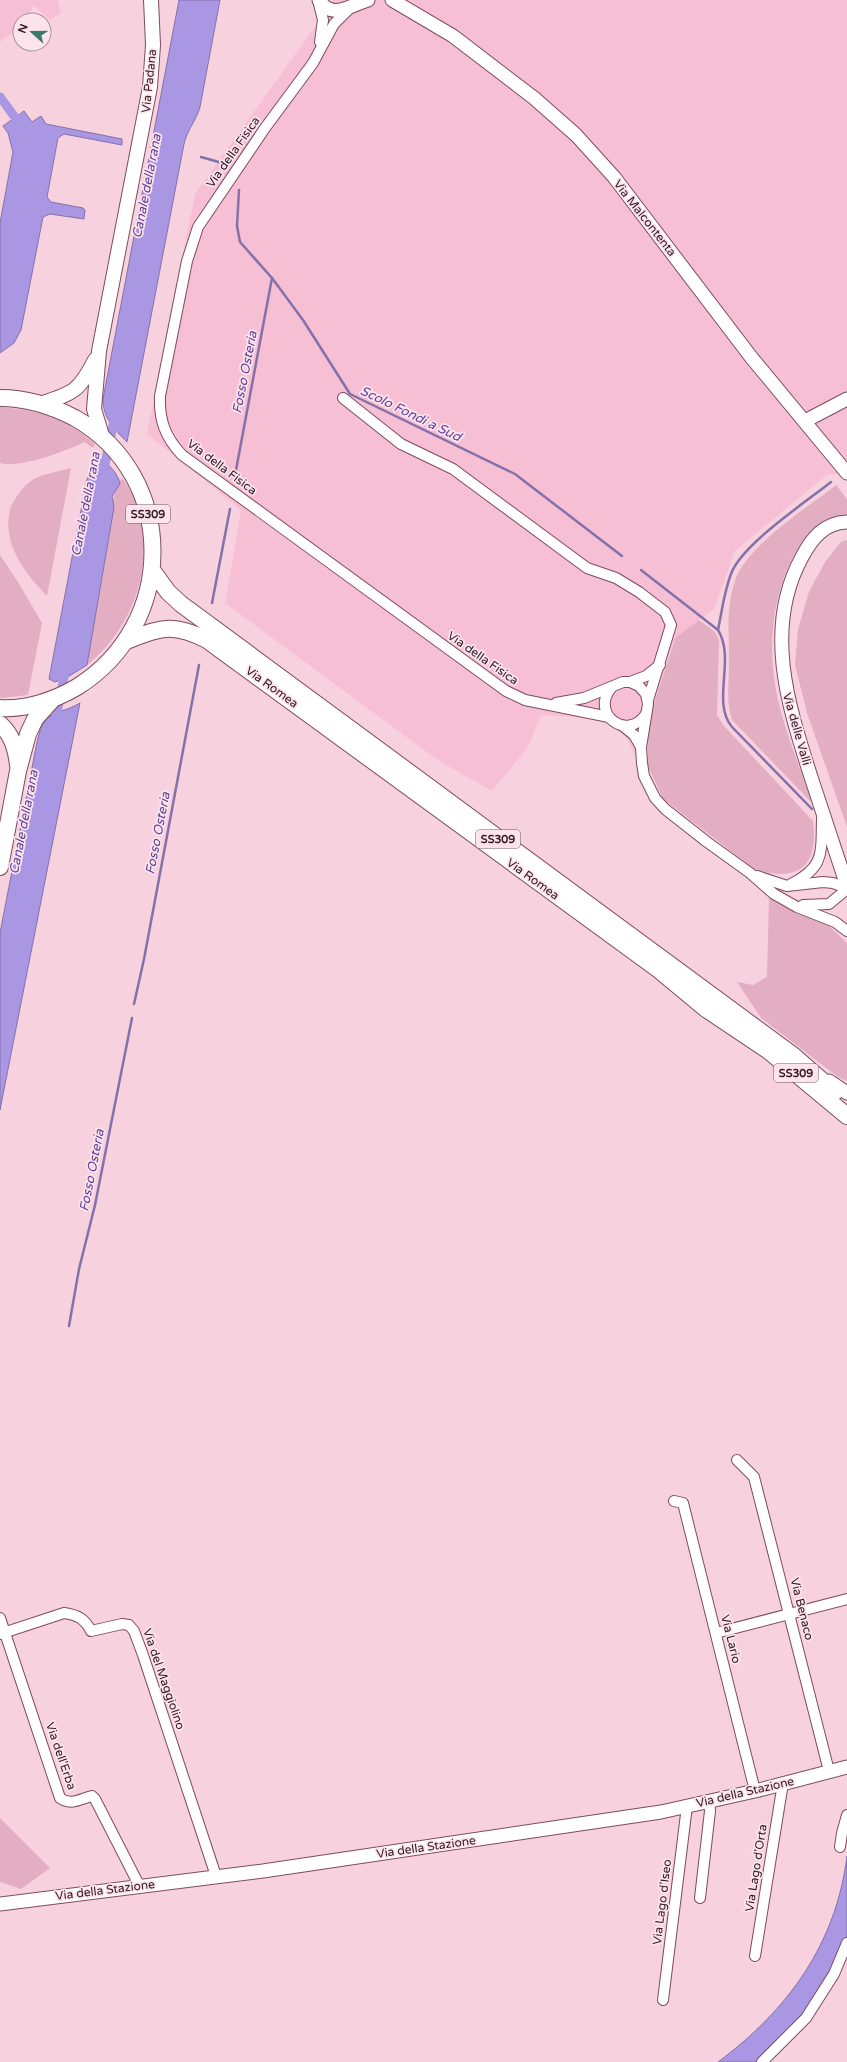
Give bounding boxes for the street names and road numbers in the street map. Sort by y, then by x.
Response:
street label: Via Padana [139,48,159,114]
street label: Via della Fisica [203,114,263,190]
street label: Via Malcontenta [611,177,679,259]
street label: Via della Fisica [185,436,259,498]
road number: SS309 [126,505,170,523]
street label: Via della Fisica [445,628,521,688]
street label: Via Romea [243,663,301,711]
street label: Via delle Valli [780,691,814,767]
road number: SS309 [476,830,520,848]
street label: Via Romea [504,855,562,903]
road number: SS309 [774,1064,818,1082]
street label: Via Benaco [787,1576,817,1642]
street label: Via Lario [718,1613,744,1665]
street label: Via del Maggiolino [140,1627,188,1731]
street label: Via dell'Erba [43,1720,79,1792]
street label: Via della Stazione [695,1774,796,1810]
street label: Via Lago d'Orta [742,1823,770,1913]
street label: Via della Stazione [375,1833,477,1861]
street label: Via Lago d'Iseo [650,1858,674,1946]
street label: Via della Stazione [54,1877,156,1903]

